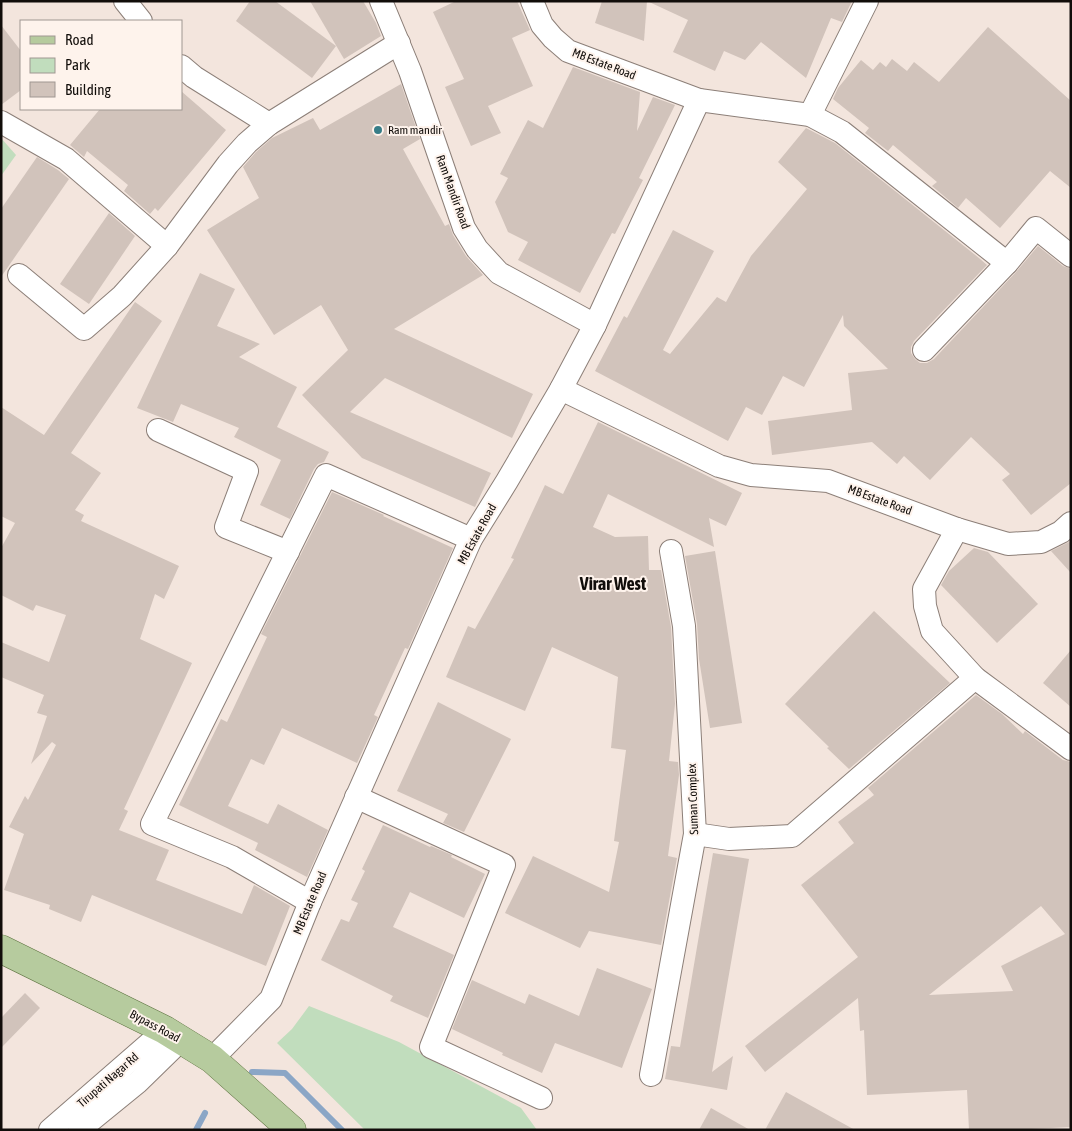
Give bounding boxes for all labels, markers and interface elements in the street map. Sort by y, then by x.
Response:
legend [20,20,182,110]
text: Road [65,31,94,48]
street label: MB Estate Road [570,45,638,83]
text: Park [65,56,90,73]
text: Building [65,81,111,98]
place label: Ram mandir [388,123,442,137]
marker: Ram mandir [372,124,384,136]
street label: Ram Mandir Road [433,153,473,231]
street label: MB Estate Road [846,482,914,518]
street label: MB Estate Road [455,501,499,567]
district label: Virar West [579,573,647,594]
street label: Suman Complex [685,763,701,835]
street label: MB Estate Road [290,869,330,937]
street label: Bypass Road [127,1007,183,1045]
street label: Tirupati Nagar Rd [75,1050,141,1110]

